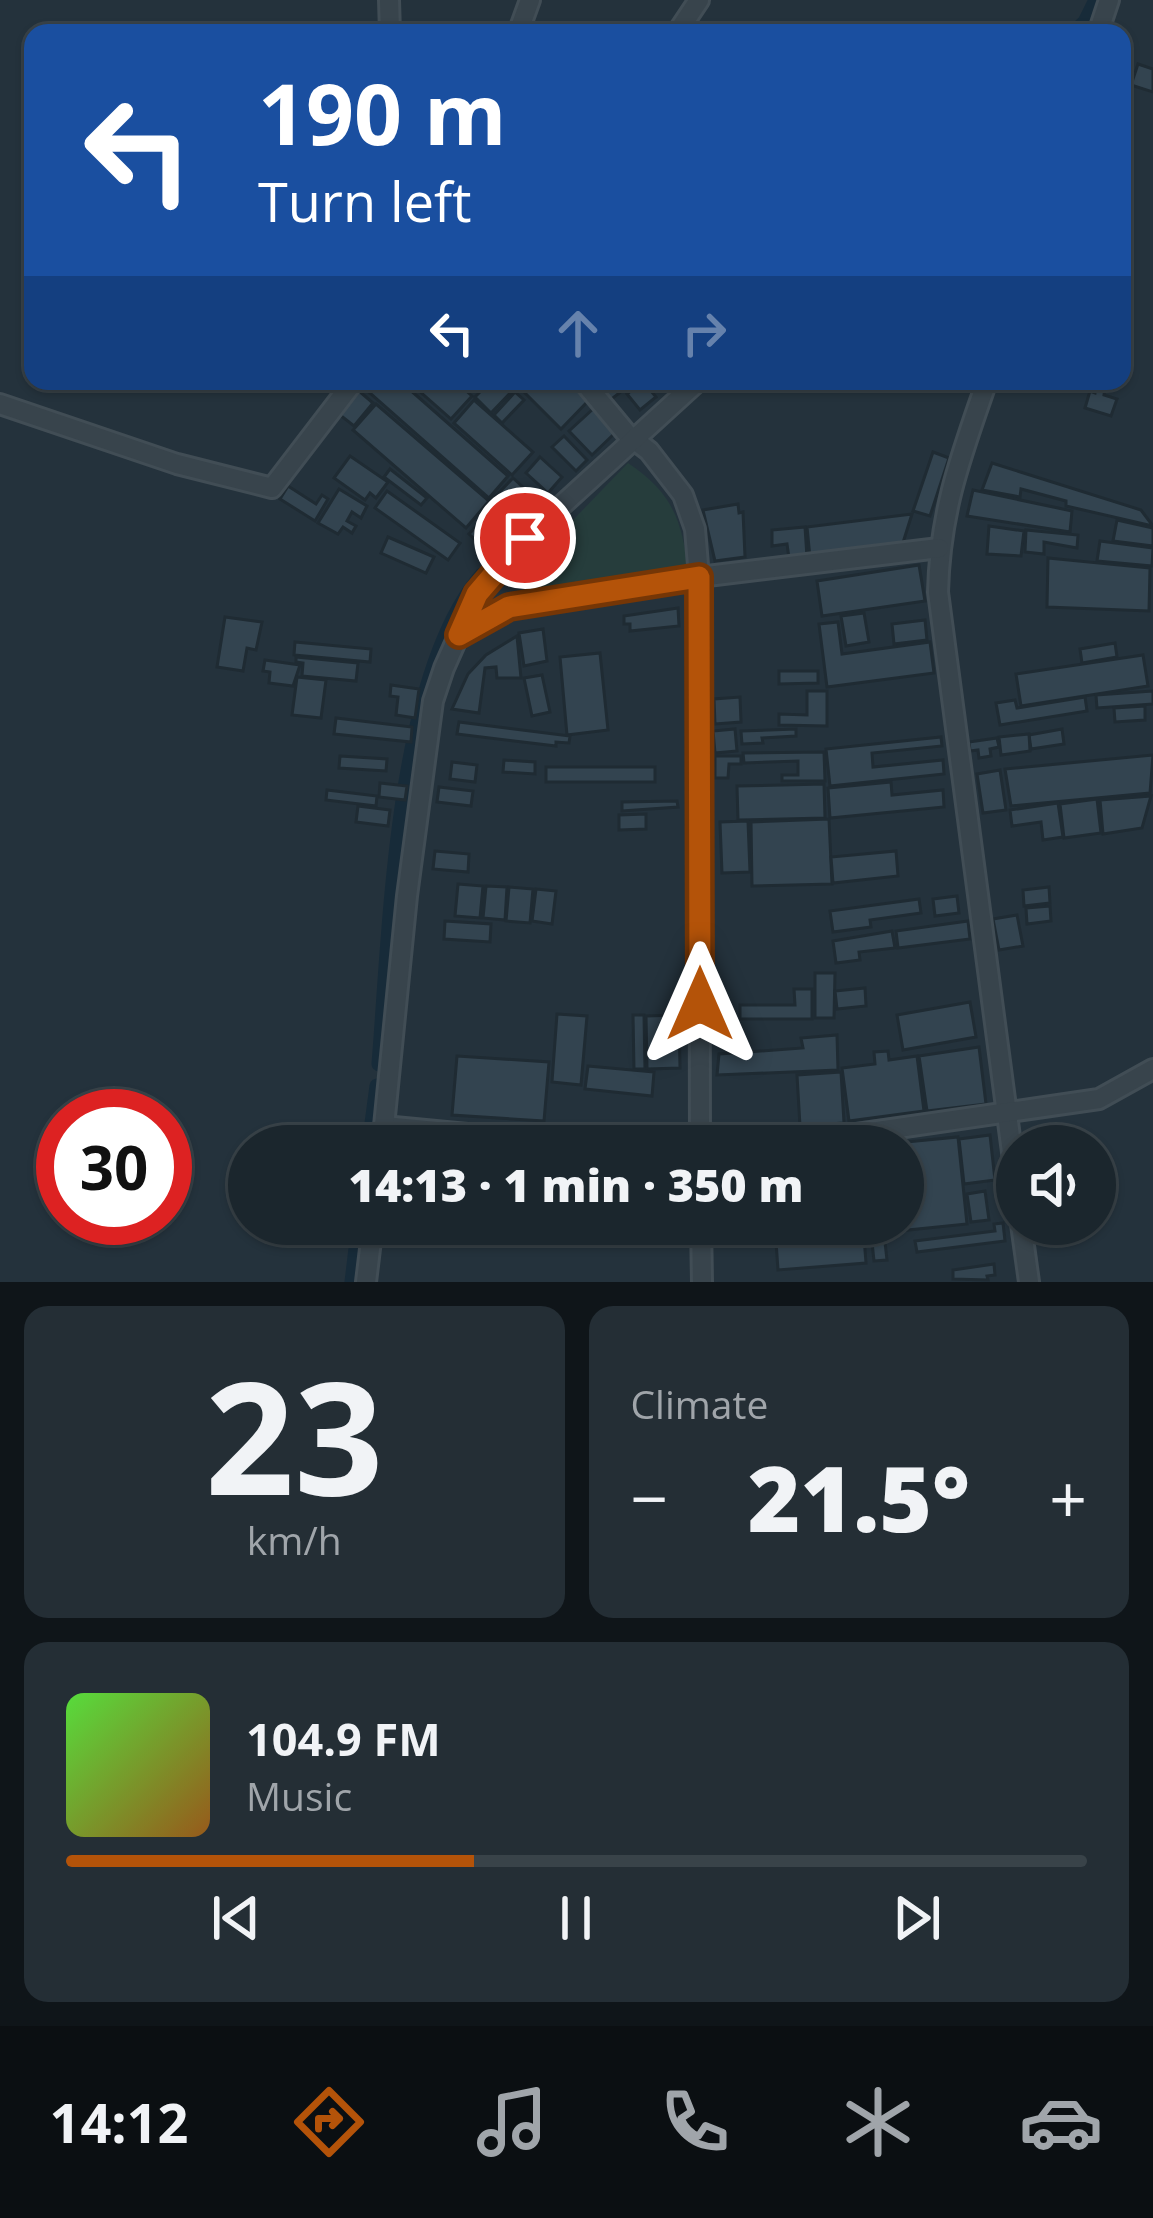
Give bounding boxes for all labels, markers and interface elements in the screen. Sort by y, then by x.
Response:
text: 190 m [258,55,506,170]
icon: left [60,72,216,228]
text: Turn left [258,164,471,238]
icon: left [419,300,485,366]
icon: ahead [545,300,611,366]
icon: right [671,300,737,366]
pin [474,487,576,589]
icon: arrive [492,505,558,571]
position arrow [637,941,763,1067]
speed limit sign: 30 [36,1089,192,1245]
map controls [996,1125,1116,1245]
button: sound [996,1125,1116,1245]
text: 14:13 · 1 min · 350 m [349,1154,803,1215]
text: 23 [205,1328,383,1541]
text: Climate [631,1377,768,1430]
text: 21.5° [748,1436,970,1558]
text: − [631,1452,668,1542]
text: + [1049,1452,1087,1542]
text: km/h [247,1513,342,1566]
text: 104.9 FM [246,1708,441,1769]
text: Music [246,1769,352,1822]
icon: previous [203,1885,269,1951]
icon: pause [543,1885,609,1951]
icon: next [884,1885,950,1951]
icon: directions [287,2080,371,2164]
icon: music [470,2080,554,2164]
icon: phone [653,2080,737,2164]
icon: climate [836,2080,920,2164]
icon: car [1019,2080,1103,2164]
text: 14:12 [50,2085,188,2159]

